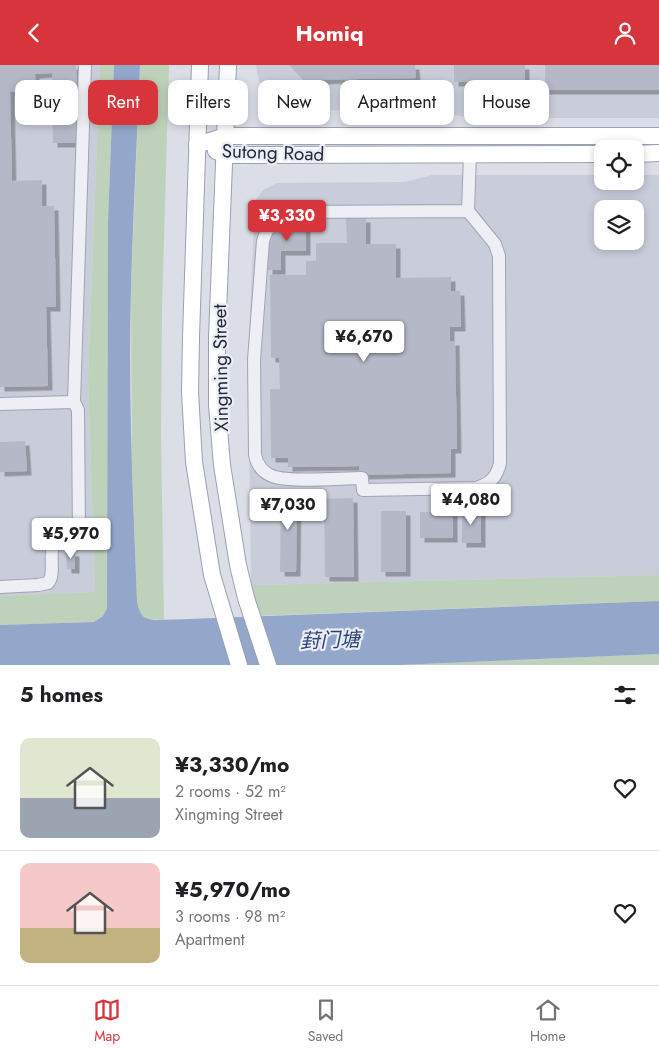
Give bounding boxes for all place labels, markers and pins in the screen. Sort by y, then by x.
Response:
pin: ¥3,330 [246,199,328,242]
pin: ¥6,670 [323,321,405,363]
pin: ¥4,080 [430,483,512,526]
pin: ¥7,030 [247,489,329,531]
pin: ¥5,970 [30,517,112,560]

